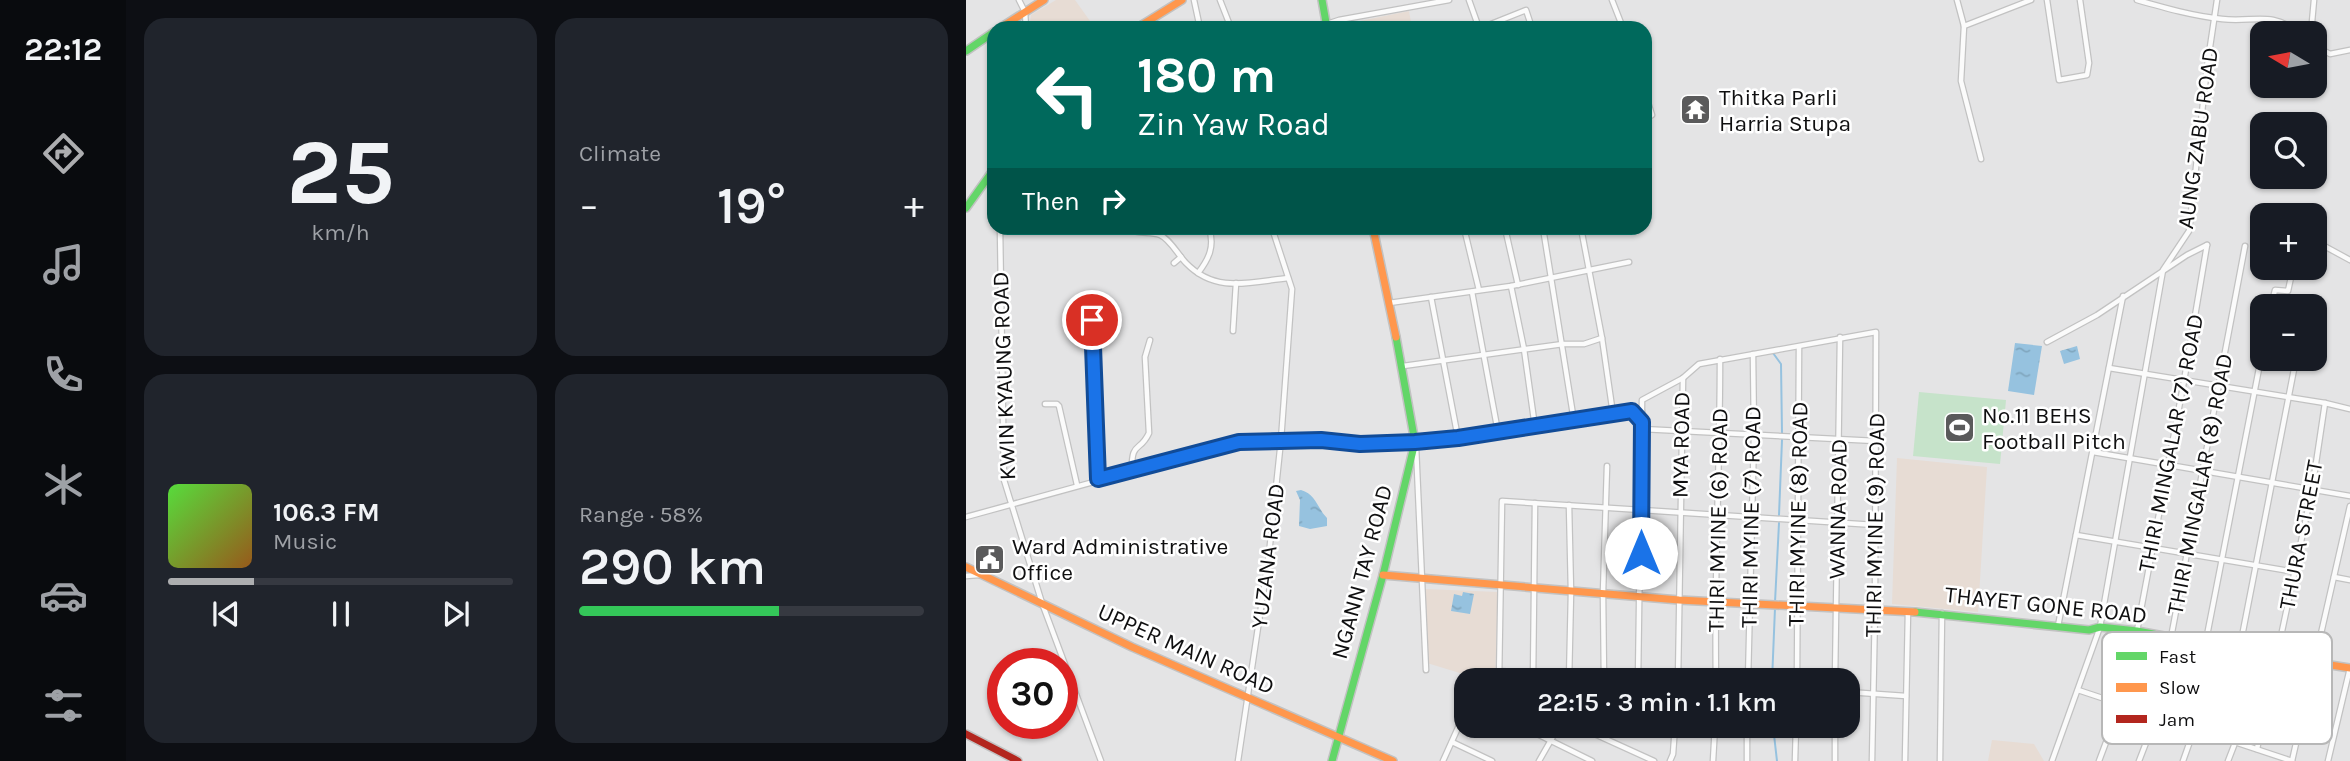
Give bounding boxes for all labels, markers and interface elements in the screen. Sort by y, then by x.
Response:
north arrow [2250,21,2328,98]
map controls [2250,21,2327,371]
text: 22:12 [24,31,102,68]
street label: AUNG ZABU ROAD [2172,45,2224,231]
text: 180 m [1137,47,1276,104]
icon: left [1022,49,1113,140]
place label: Thitka Parli Harria Stupa [1719,84,1851,137]
temple icon: Thitka Parli Harria Stupa [1679,93,1713,127]
text: Zin Yaw Road [1137,106,1330,143]
button: search [2250,112,2327,189]
text: 25 [286,120,395,226]
icon: directions [39,129,88,178]
text: Climate [579,140,661,167]
text: 19° [717,175,786,236]
icon: right [1094,182,1132,220]
text: − [579,183,599,228]
text: + [904,183,924,228]
text: Then [1022,186,1080,217]
button: + [2250,203,2327,280]
text: km/h [311,219,370,246]
icon: music [39,240,88,289]
street label: KWIN KYAUNG ROAD [987,271,1021,481]
pin [1062,290,1122,350]
button: − [2250,294,2327,371]
icon: arrive [1073,301,1111,339]
street label: THIRI MINGALAR (7) ROAD [2133,312,2209,574]
icon: phone [39,350,88,399]
street label: THIRI MINGALAR (8) ROAD [2161,351,2239,617]
street label: MYA ROAD [1667,392,1695,498]
street label: THIRI MYINE (8) ROAD [1783,401,1813,627]
place label: No.11 BEHS Football Pitch [1982,402,2126,455]
street label: THIRI MYINE (7) ROAD [1736,406,1766,628]
street label: THIRI MYINE (6) ROAD [1703,408,1733,632]
sports icon: No.11 BEHS Football Pitch [1942,411,1976,445]
street label: THIRI MYINE (9) ROAD [1860,413,1890,637]
street label: WANNA ROAD [1823,439,1853,579]
street label: THURA STREET [2273,458,2329,612]
icon: climate [39,460,88,509]
street label: YUZANA ROAD [1246,482,1290,630]
street label: NGANN TAY ROAD [1326,482,1398,662]
text: 106.3 FM [273,497,380,528]
text: Range · 58% [579,501,703,528]
position arrow [1604,516,1678,590]
text: Music [273,528,337,555]
place label: Ward Administrative Office [1012,533,1228,586]
text: 290 km [579,536,766,597]
public building icon: Ward Administrative Office [972,542,1006,576]
icon: car [39,571,88,620]
street label: THAYET GONE ROAD [1944,581,2148,629]
icon: previous [207,595,245,633]
icon: pause [322,595,360,633]
icon: next [437,595,475,633]
street label: UPPER MAIN ROAD [1093,598,1279,700]
legend [2102,632,2332,744]
text: Fast [2159,646,2196,668]
speed limit sign: 30 [987,648,1078,739]
text: Slow [2159,677,2200,699]
icon: filters [39,681,88,730]
text: 22:15 · 3 min · 1.1 km [1537,687,1777,718]
text: Jam [2159,709,2195,731]

